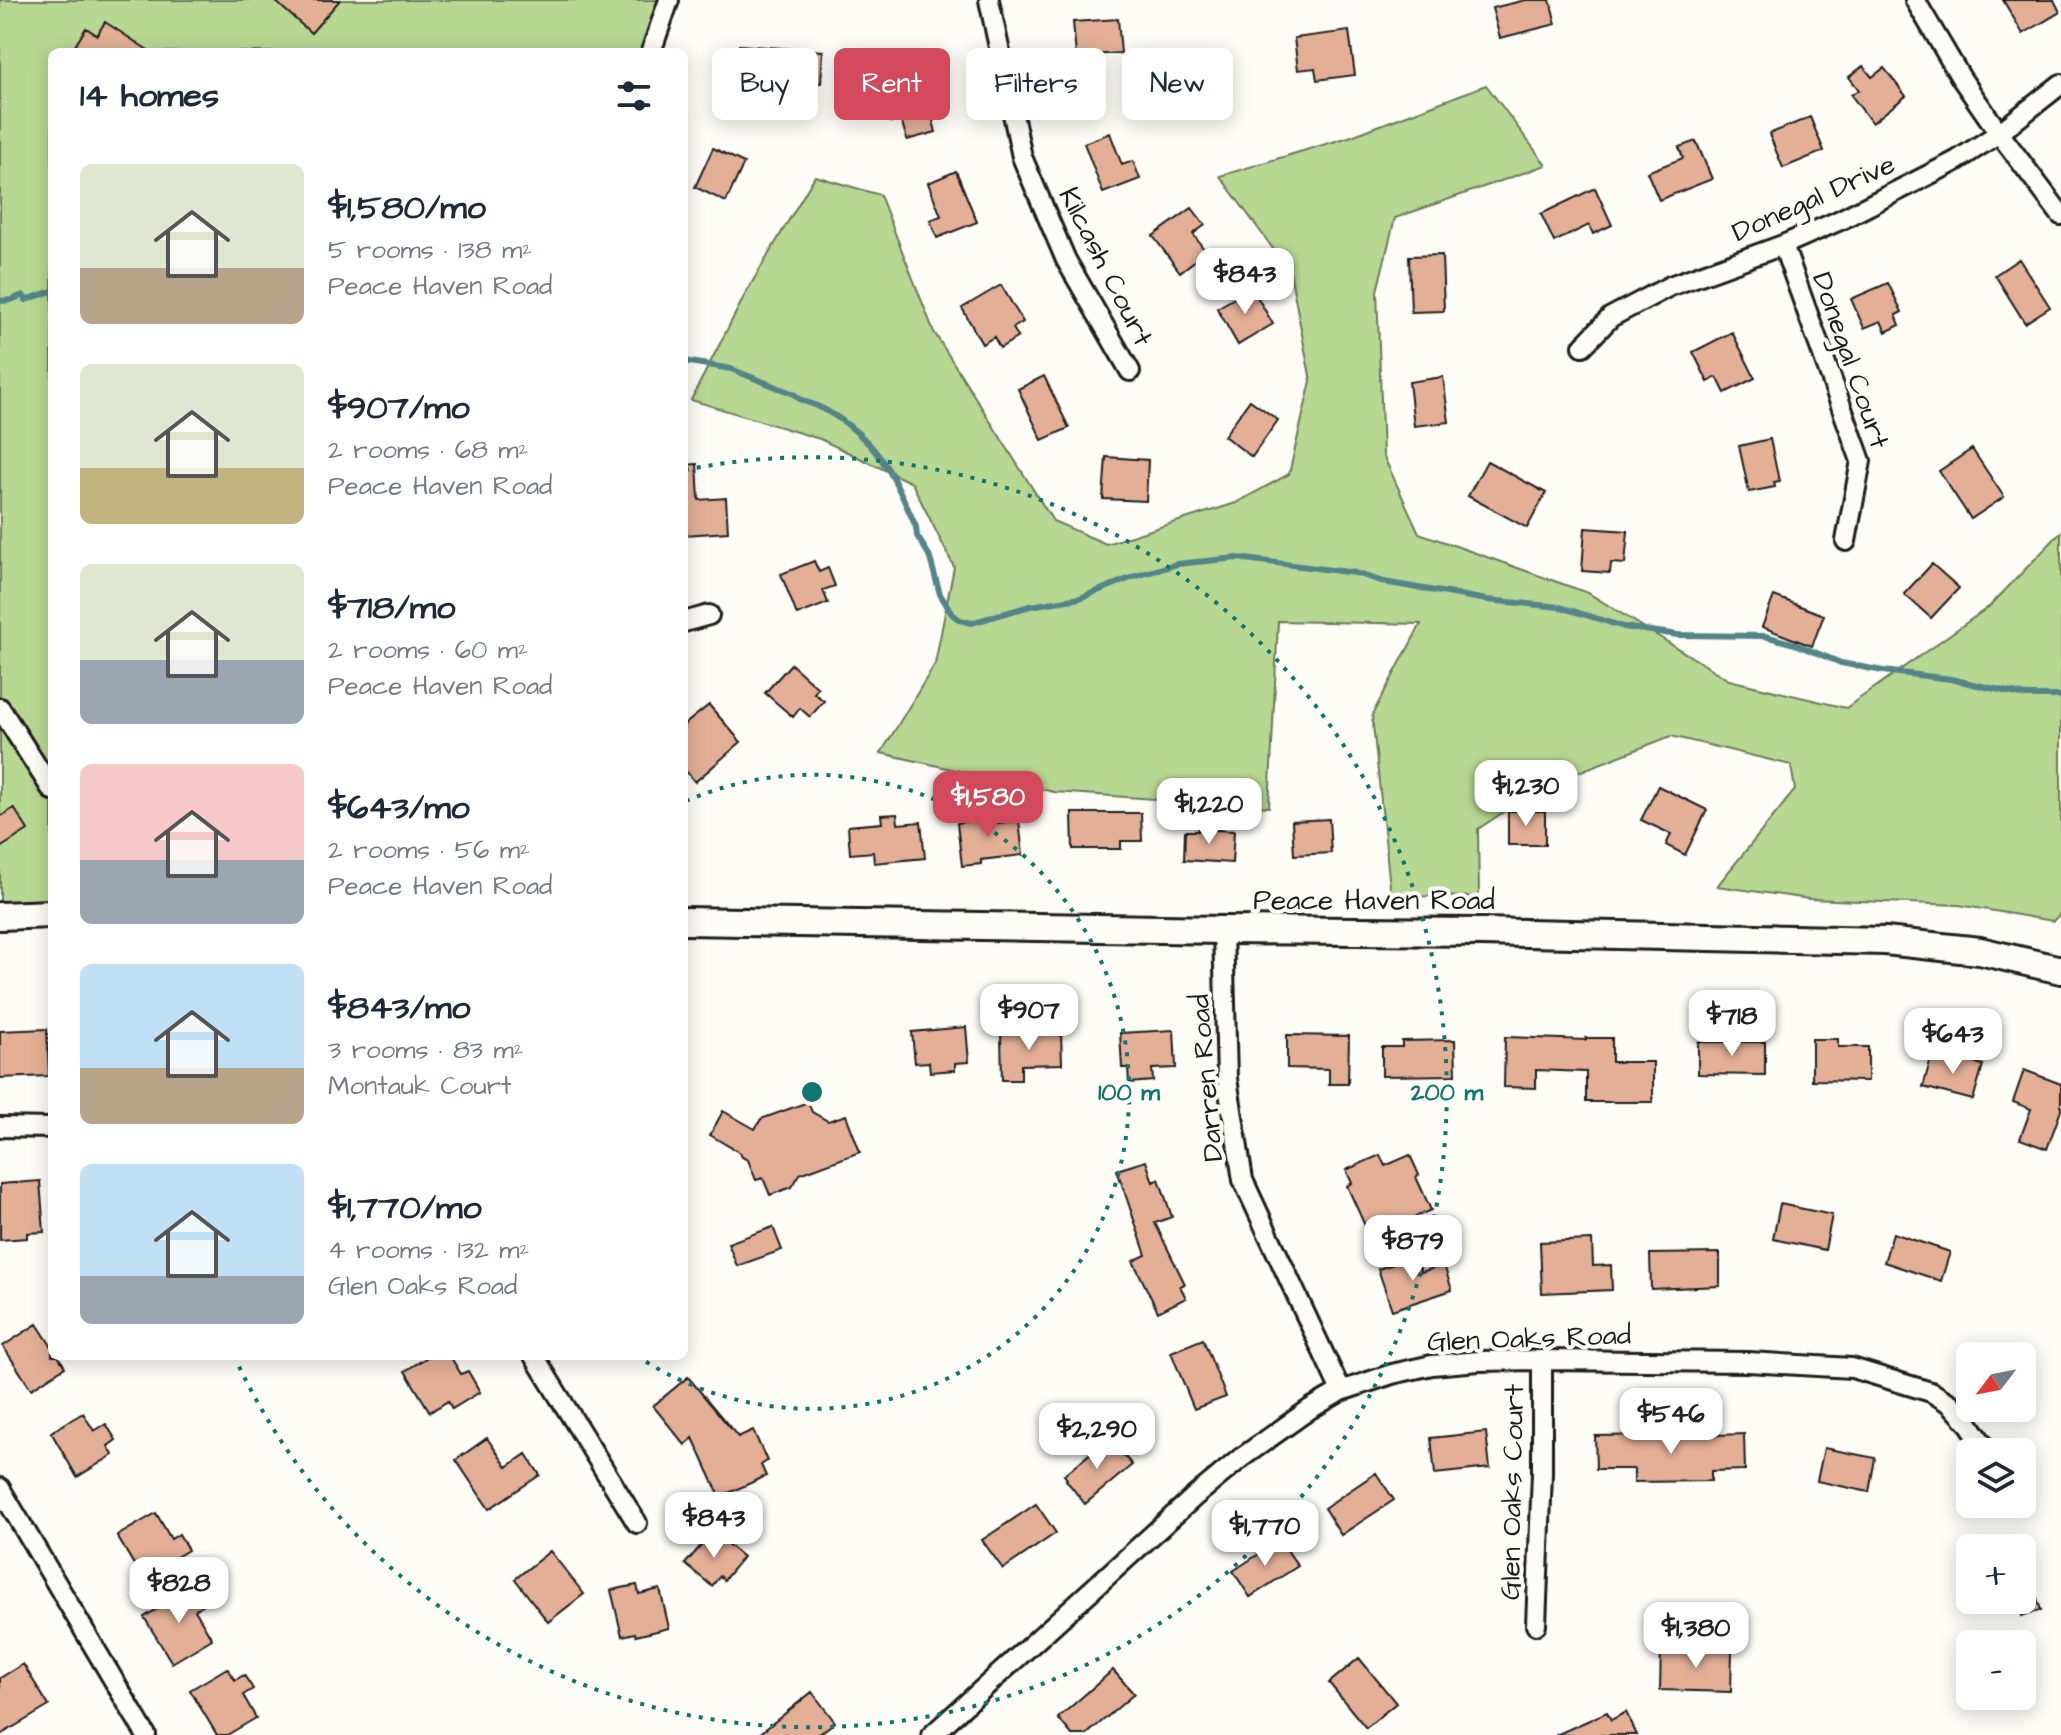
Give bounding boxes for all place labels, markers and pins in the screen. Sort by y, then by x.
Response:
pin: $843 [1198,248,1292,316]
pin: $1,230 [1461,760,1591,828]
pin: $1,580 [923,771,1053,839]
pin: $1,220 [1144,778,1274,846]
pin: $907 [982,984,1076,1052]
pin: $718 [1685,990,1779,1058]
pin: $643 [1906,1008,2000,1076]
centre of rings [798,1078,826,1106]
pin: $879 [1366,1215,1460,1283]
pin: $546 [1624,1388,1718,1456]
pin: $2,290 [1032,1403,1162,1471]
pin: $843 [667,1492,761,1560]
pin: $1,770 [1200,1500,1330,1568]
pin: $828 [132,1557,226,1625]
pin: $1,380 [1631,1602,1761,1670]

